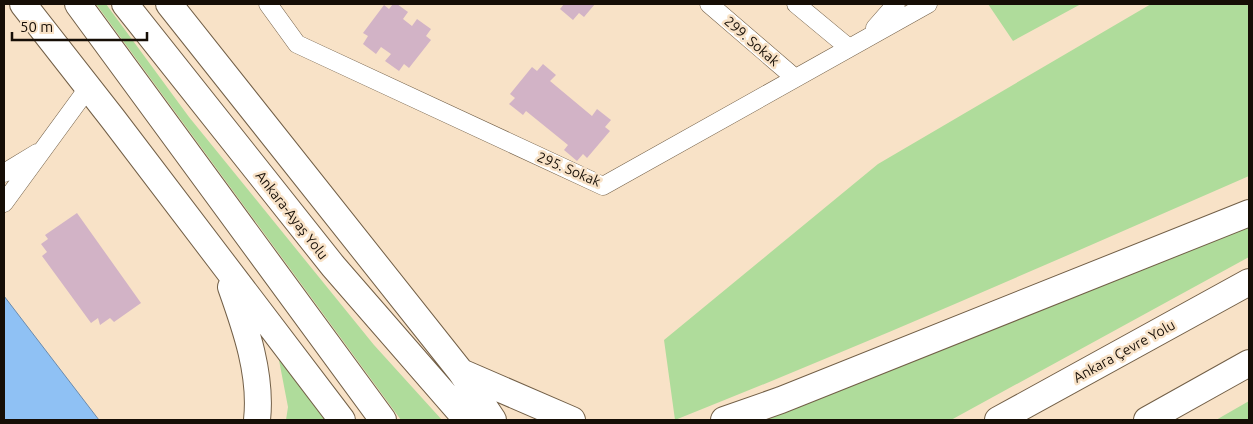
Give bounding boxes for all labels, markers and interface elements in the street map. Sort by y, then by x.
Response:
scale bar [12,10,148,42]
street label: 299. Sokak [721,13,783,69]
text: 50 m [20,18,53,35]
street label: 295. Sokak [535,149,603,189]
street label: Ankara-Ayaş Yolu [253,168,331,262]
street label: Ankara Çevre Yolu [1070,316,1178,386]

